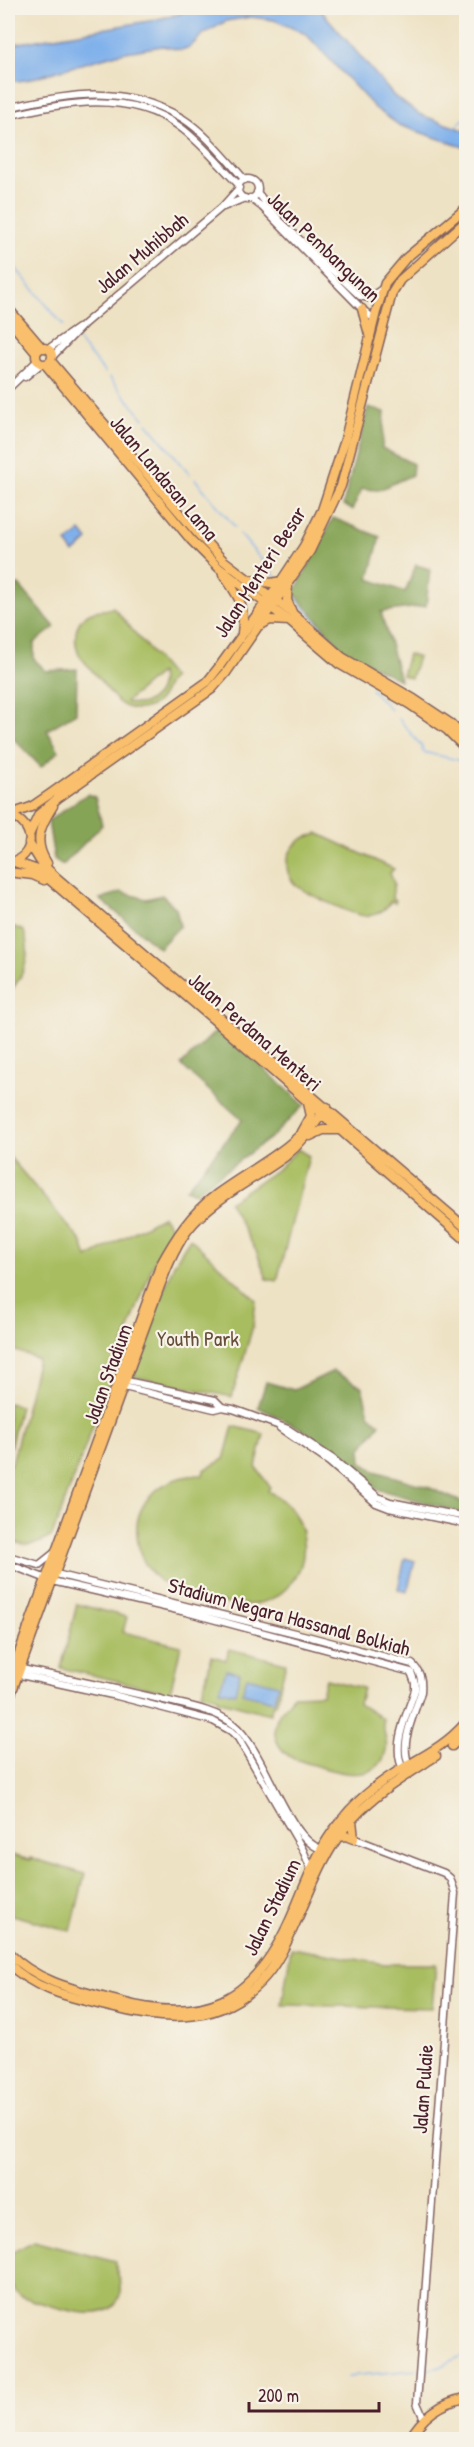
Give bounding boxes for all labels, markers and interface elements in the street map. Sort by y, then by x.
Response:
street label: Jalan Pembangunan [261,185,388,309]
street label: Jalan Muhibbah [89,205,194,300]
street label: Jalan Landasan Lama [103,409,225,546]
street label: Jalan Menteri Besar [206,500,313,643]
street label: Jalan Perdana Menteri [182,965,328,1098]
street label: Jalan Stadium [76,1320,139,1428]
park label: Youth Park [157,1324,239,1353]
street label: Stadium Negara Hassanal Bolkiah [165,1570,414,1663]
street label: Jalan Stadium [236,1853,308,1960]
street label: Jalan Pulaie [405,2043,440,2135]
scale bar [249,2375,380,2413]
text: 200 m [258,2383,299,2408]

